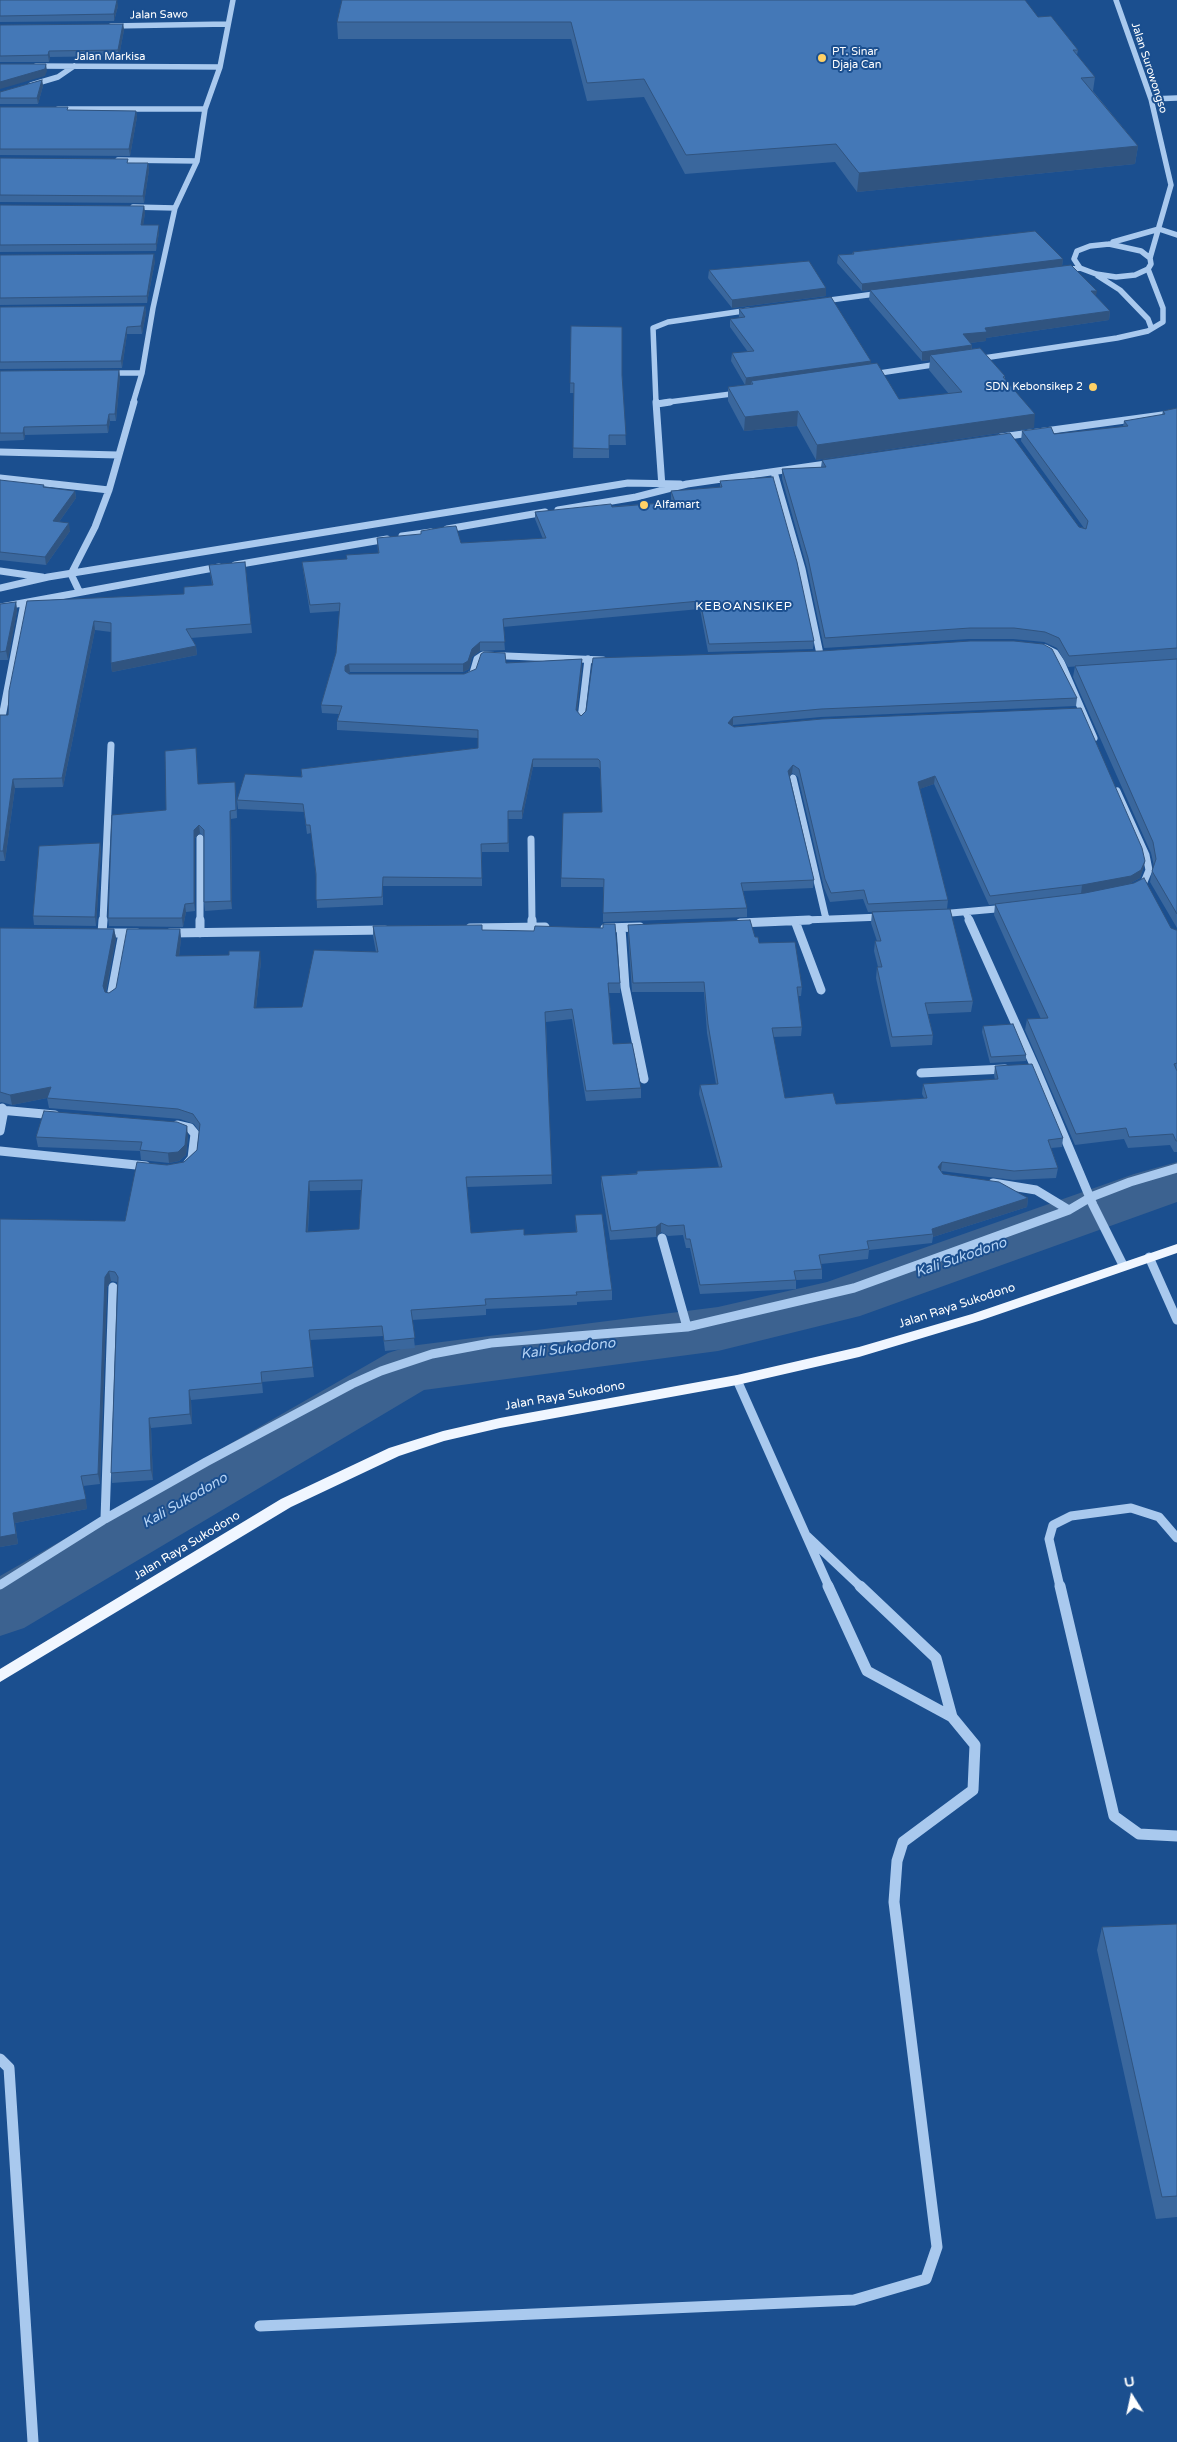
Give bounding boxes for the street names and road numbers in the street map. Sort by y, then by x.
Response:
street label: Jalan Sawo [130,8,188,22]
street label: Jalan Surowongso [1128,21,1170,115]
street label: Jalan Markisa [74,50,146,64]
street label: Jalan Raya Sukodono [897,1280,1017,1332]
street label: Jalan Raya Sukodono [504,1378,626,1414]
street label: Jalan Raya Sukodono [131,1508,243,1584]

